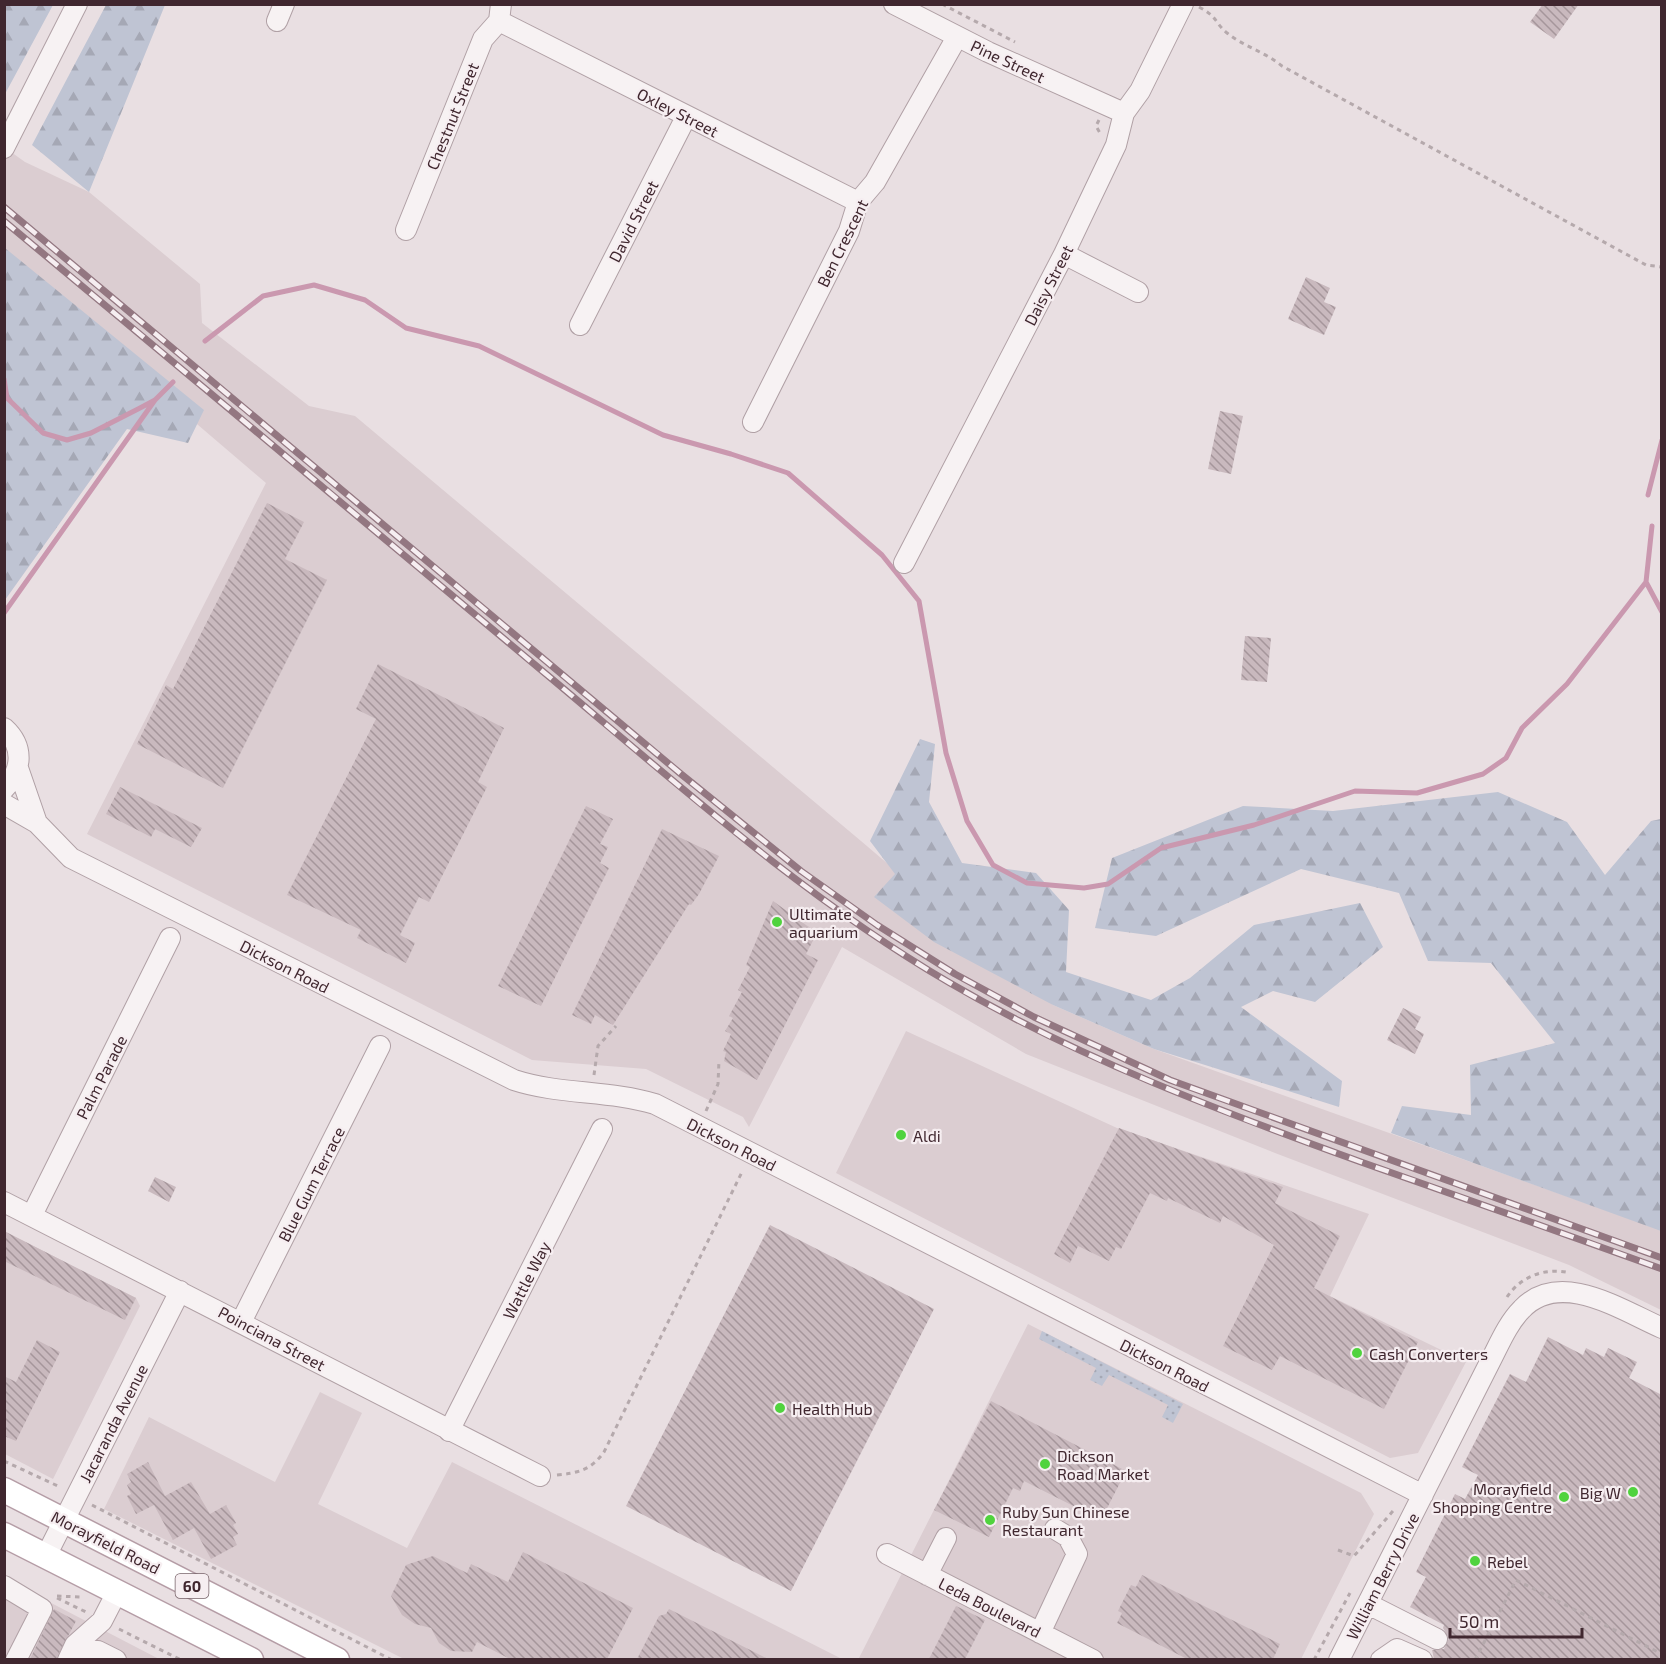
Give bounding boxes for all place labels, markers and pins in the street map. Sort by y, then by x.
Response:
place label: Ultimate aquarium [789,904,858,941]
marker: Ultimate aquarium [770,915,784,929]
place label: Aldi [913,1126,941,1145]
marker: Aldi [894,1128,908,1142]
place label: Cash Converters [1369,1344,1488,1363]
marker: Cash Converters [1350,1346,1364,1360]
place label: Health Hub [792,1399,873,1418]
marker: Health Hub [773,1401,787,1415]
place label: Dickson Road Market [1057,1446,1149,1483]
marker: Dickson Road Market [1038,1457,1052,1471]
place label: Morayfield Shopping Centre [1432,1479,1552,1516]
place label: Big W [1580,1483,1621,1502]
marker: Big W [1626,1485,1640,1499]
marker: Morayfield Shopping Centre [1557,1490,1571,1504]
place label: Ruby Sun Chinese Restaurant [1002,1502,1130,1539]
marker: Ruby Sun Chinese Restaurant [983,1513,997,1527]
place label: Rebel [1487,1552,1528,1571]
marker: Rebel [1468,1554,1482,1568]

